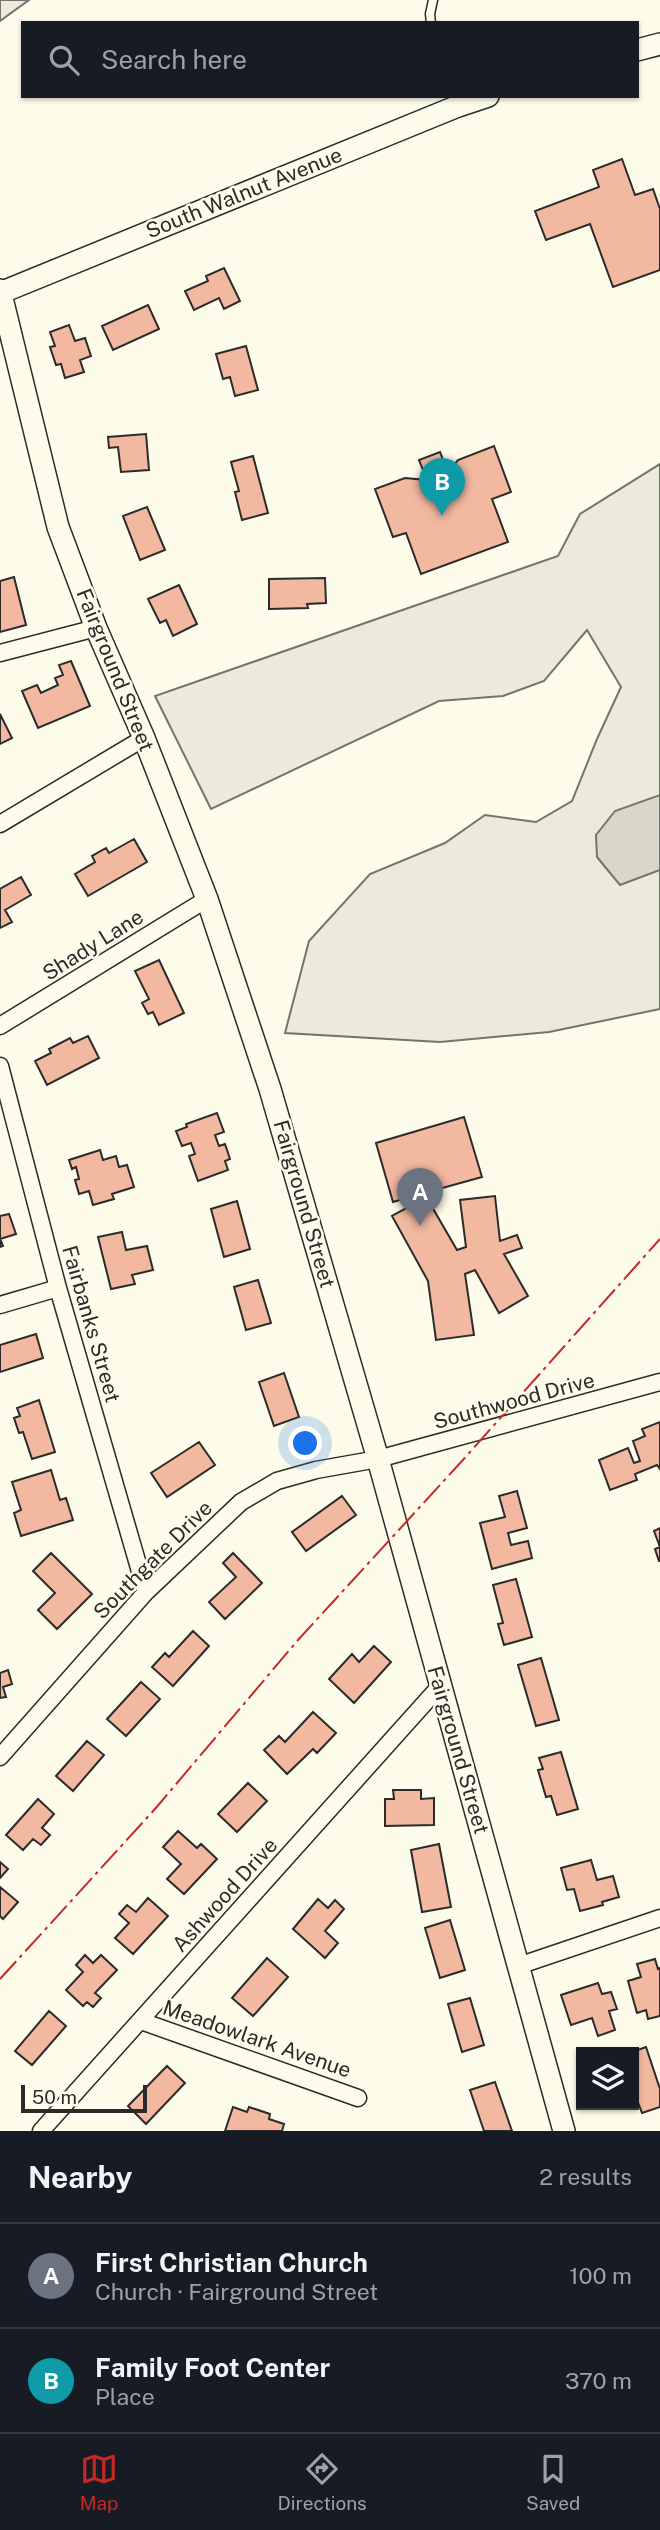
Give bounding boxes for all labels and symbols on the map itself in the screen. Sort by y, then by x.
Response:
street label: South Walnut Avenue [142,142,346,243]
pin: B [419,458,465,516]
street label: Fairground Street [71,585,160,755]
street label: Shady Lane [38,904,148,985]
street label: Fairground Street [269,1117,340,1291]
pin: A [397,1168,443,1226]
street label: Fairbanks Street [57,1243,126,1405]
street label: Southwood Drive [431,1367,597,1434]
your location [288,1426,322,1460]
street label: Southgate Drive [88,1495,217,1624]
street label: Fairground Street [423,1663,494,1837]
street label: Ashwood Drive [167,1833,282,1957]
street label: Meadowlark Avenue [160,1995,355,2083]
scale bar [21,2082,147,2114]

